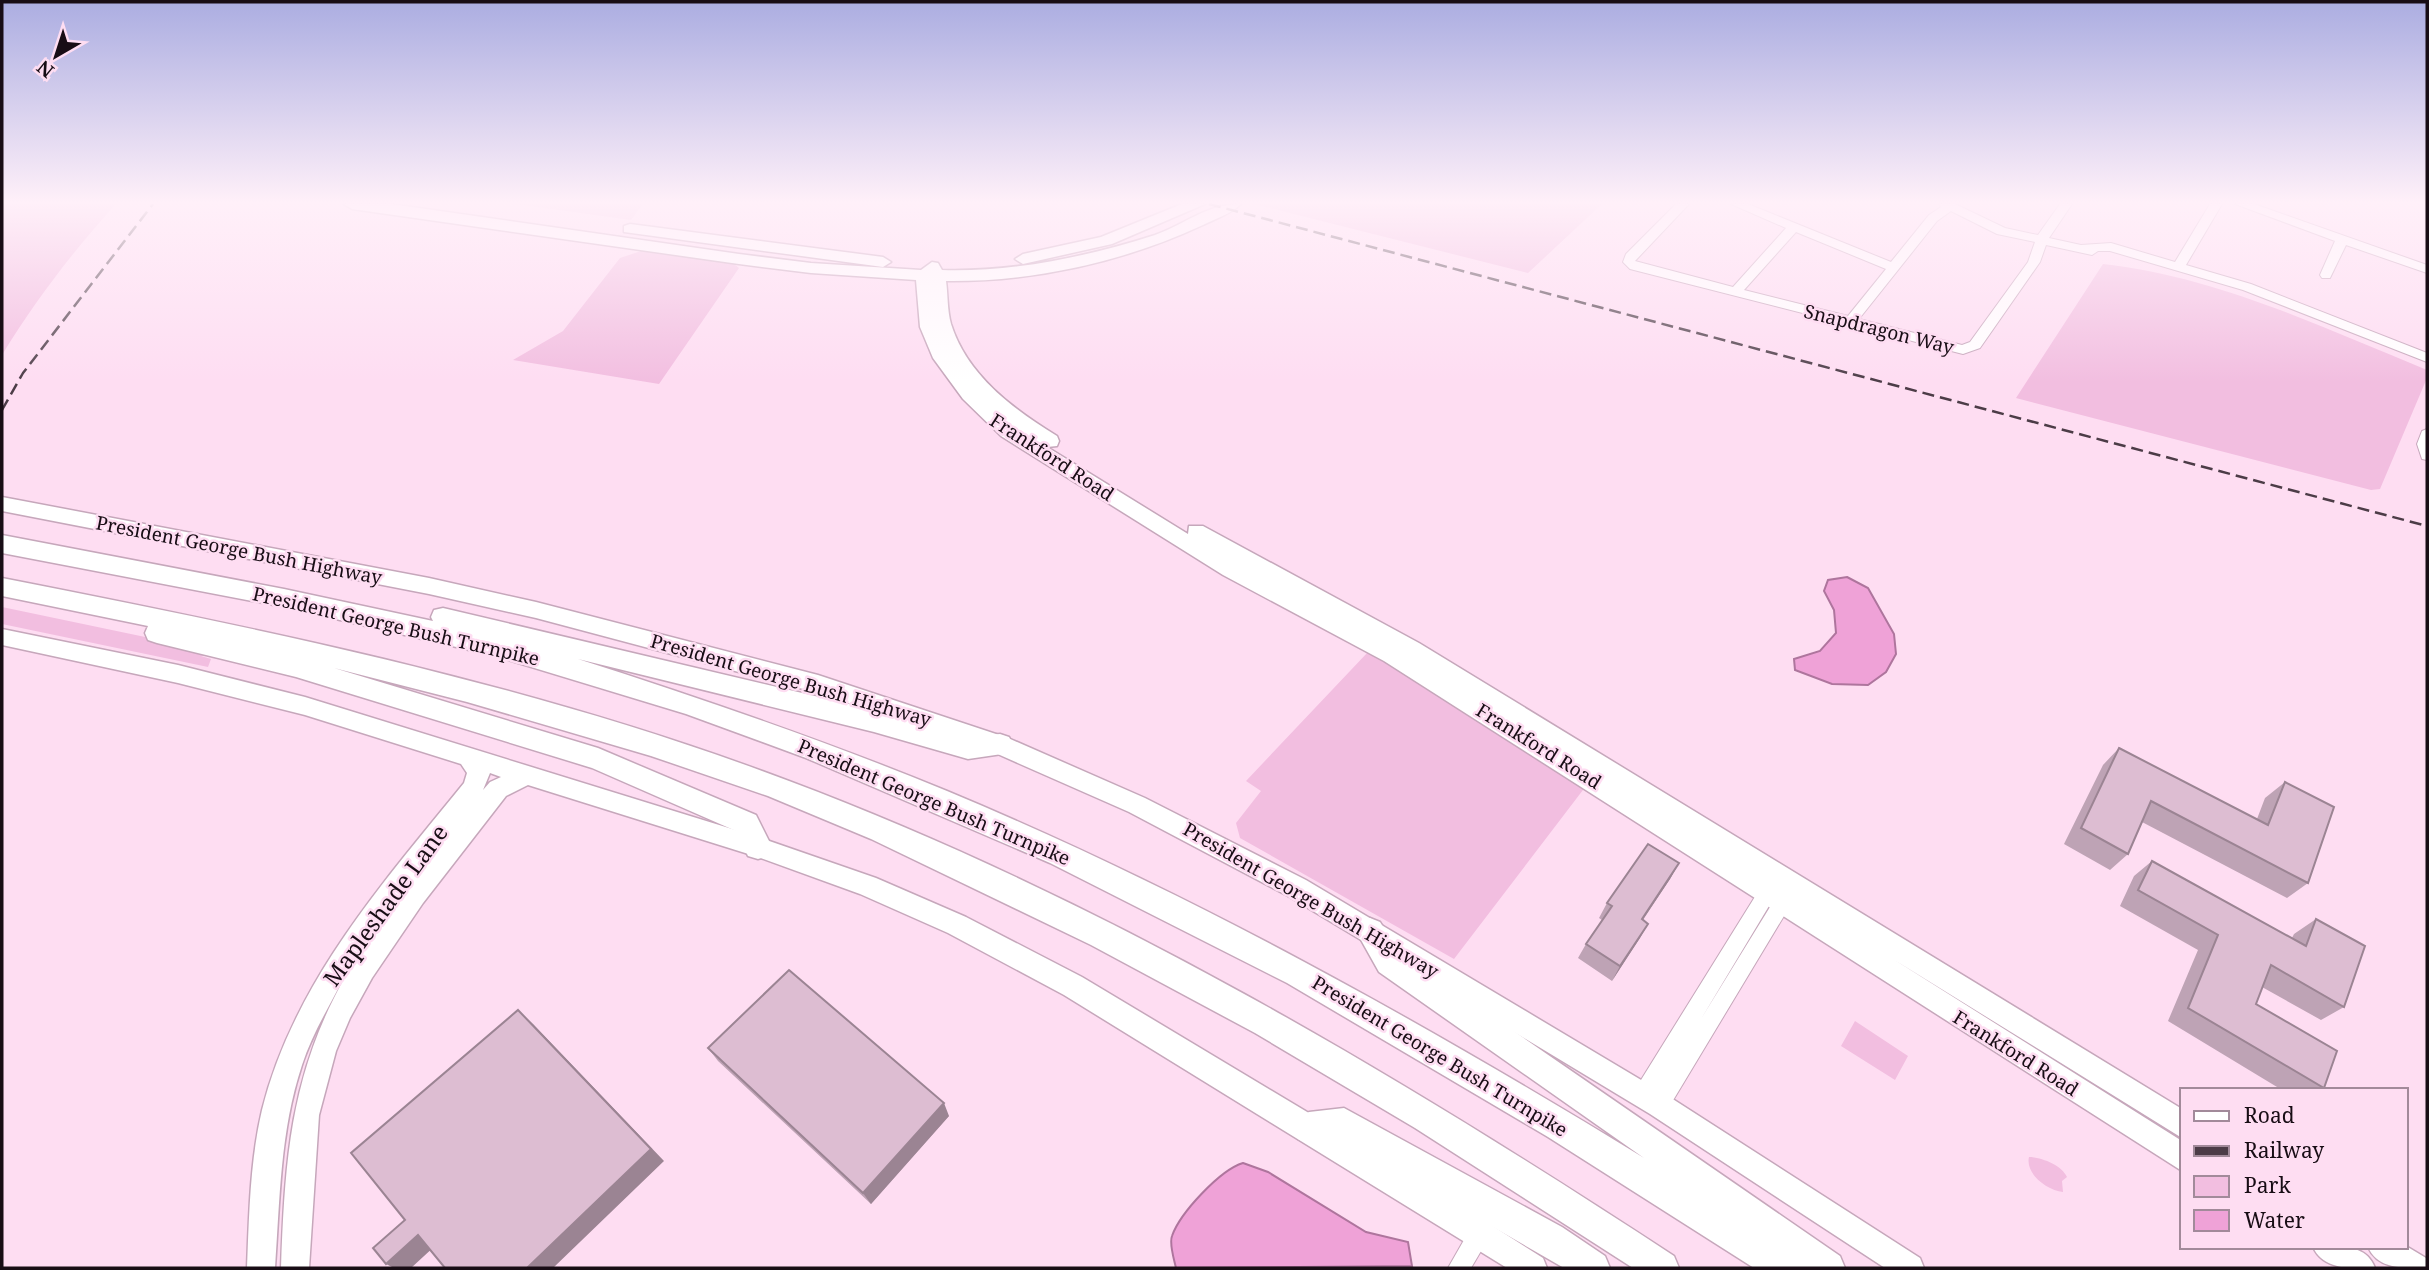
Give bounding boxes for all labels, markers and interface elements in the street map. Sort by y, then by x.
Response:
north arrow [21,21,91,91]
text: N [31,54,59,84]
street label: Snapdragon Way [1801,298,1957,360]
street label: Frankford Road [985,407,1119,507]
street label: President George Bush Highway [94,509,384,591]
street label: President George Bush Turnpike [250,580,542,672]
street label: President George Bush Highway [648,627,935,733]
street label: Frankford Road [1471,697,1607,795]
street label: President George Bush Turnpike [794,733,1074,871]
street label: President George Bush Highway [1179,816,1444,984]
street label: Mapleshade Lane [315,818,455,992]
street label: President George Bush Turnpike [1307,969,1573,1143]
street label: Frankford Road [1948,1004,2084,1102]
legend [2180,1088,2408,1249]
text: Road [2244,1101,2295,1129]
text: Railway [2244,1136,2324,1164]
text: Park [2244,1171,2291,1199]
text: Water [2244,1206,2305,1234]

